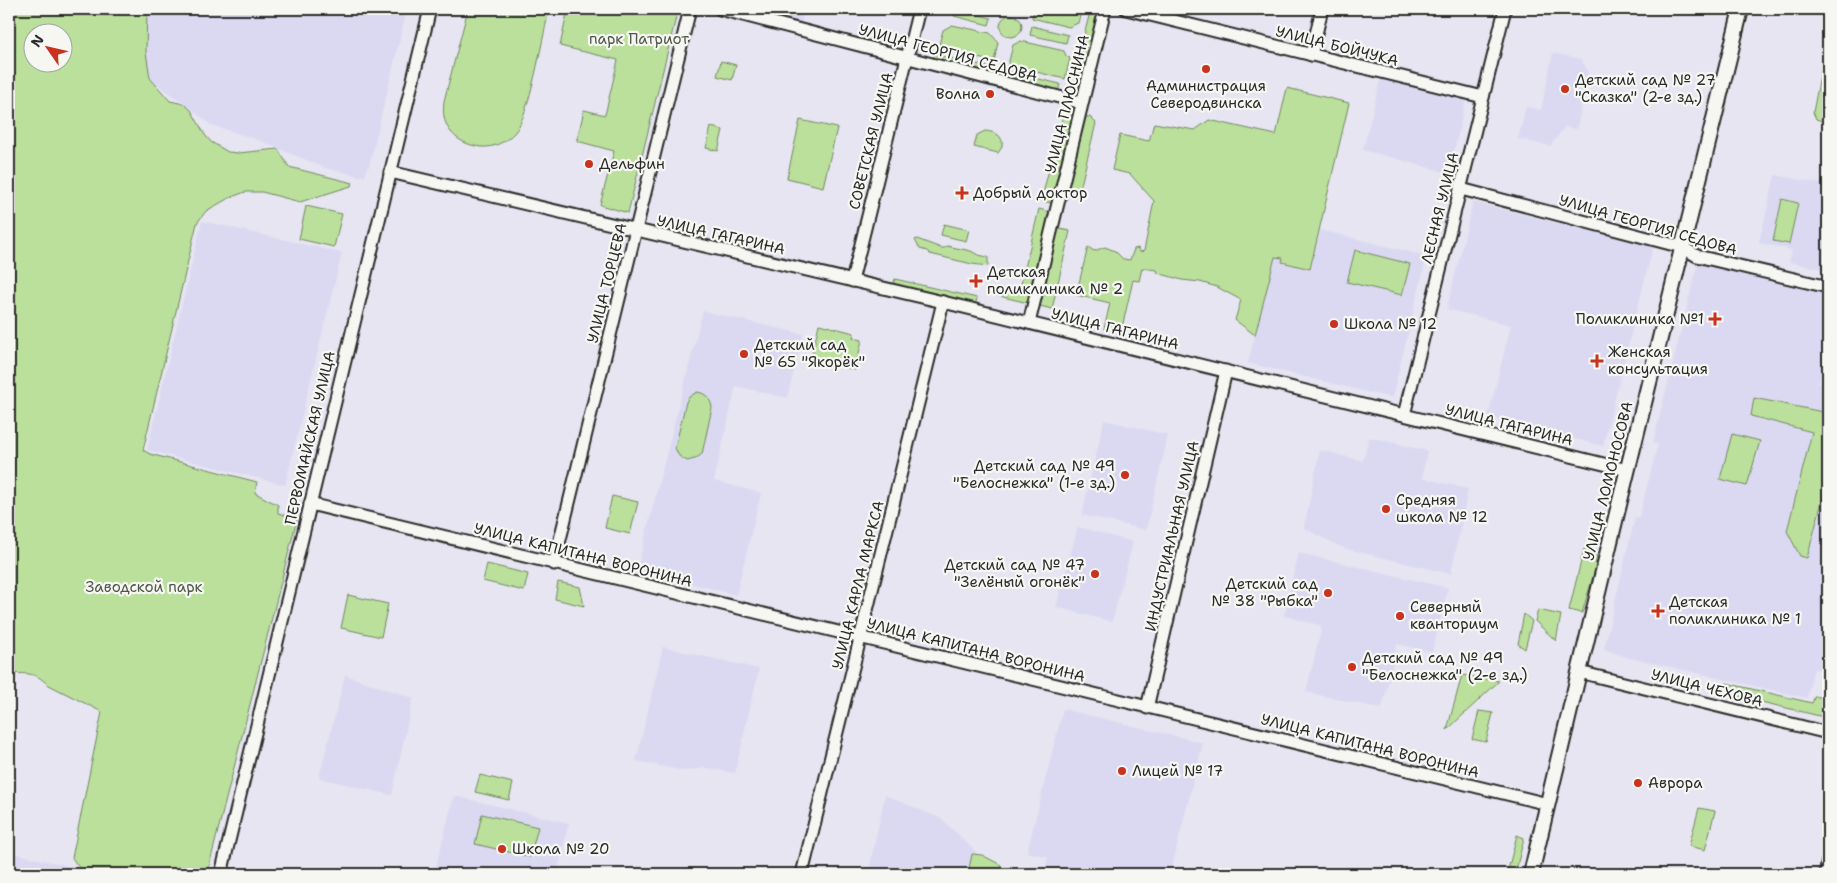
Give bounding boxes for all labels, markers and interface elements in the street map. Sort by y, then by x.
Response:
street label: УЛИЦА ГЕОРГИЯ СЕДОВА [856,19,1040,87]
street label: УЛИЦА БОЙЧУКА [1274,20,1401,71]
north arrow [22,22,72,72]
park label: парк Патриот [589,29,689,49]
text: N [27,31,48,50]
street label: УЛИЦА ПЛЮСНИНА [1040,32,1094,175]
marker: Администрация Северодвинска [1200,63,1212,75]
street label: СОВЕТСКАЯ УЛИЦА [844,70,898,212]
place label: Детский сад № 27 "Сказка" (2-е зд.) [1575,70,1716,107]
place label: Администрация Северодвинска [1146,76,1266,113]
marker: Детский сад № 27 "Сказка" (2-е зд.) [1559,83,1571,95]
place label: Волна [936,84,981,104]
marker: Волна [984,88,996,100]
street label: ЛЕСНАЯ УЛИЦА [1416,150,1464,266]
place label: Дельфин [599,154,665,174]
marker: Дельфин [583,158,595,170]
place label: Добрый доктор [973,183,1087,203]
marker: Добрый доктор [955,186,969,200]
street label: УЛИЦА ГЕОРГИЯ СЕДОВА [1557,190,1739,260]
street label: УЛИЦА ГАГАРИНА [655,211,787,260]
street label: УЛИЦА ТОРЦЕВА [582,221,632,345]
place label: Детская поликлиника № 2 [987,262,1123,299]
marker: Детская поликлиника № 2 [969,274,983,288]
street label: УЛИЦА ГАГАРИНА [1049,303,1181,355]
place label: Поликлиника №1 [1576,309,1704,329]
marker: Поликлиника №1 [1708,312,1722,326]
place label: Школа № 12 [1344,314,1437,334]
marker: Школа № 12 [1328,318,1340,330]
place label: Детский сад № 65 "Якорёк" [754,335,865,372]
place label: Женская консультация [1608,342,1708,379]
marker: Детский сад № 65 "Якорёк" [738,348,750,360]
street label: ПЕРВОМАЙСКАЯ УЛИЦА [279,349,340,527]
marker: Женская консультация [1590,354,1604,368]
street label: УЛИЦА ГАГАРИНА [1443,399,1575,451]
street label: УЛИЦА ЛОМОНОСОВА [1579,399,1637,563]
street label: ИНДУСТРИАЛЬНАЯ УЛИЦА [1140,439,1204,633]
place label: Детский сад № 49 "Белоснежка" (1-е зд.) [953,456,1115,493]
marker: Детский сад № 49 "Белоснежка" (1-е зд.) [1119,469,1131,481]
place label: Средняя школа № 12 [1396,490,1488,527]
street label: УЛИЦА КАРЛА МАРКСА [827,499,889,671]
marker: Средняя школа № 12 [1380,503,1392,515]
street label: УЛИЦА КАПИТАНА ВОРОНИНА [472,518,694,592]
place label: Детский сад № 47 "Зелёный огонёк" [944,555,1085,592]
marker: Детский сад № 47 "Зелёный огонёк" [1089,568,1101,580]
place label: Детский сад № 38 "Рыбка" [1211,574,1318,611]
park label: Заводской парк [85,577,203,597]
marker: Детский сад № 38 "Рыбка" [1322,587,1334,599]
place label: Детская поликлиника № 1 [1669,592,1801,629]
place label: Северный кванториум [1410,597,1499,634]
marker: Детская поликлиника № 1 [1651,604,1665,618]
marker: Северный кванториум [1394,610,1406,622]
street label: УЛИЦА КАПИТАНА ВОРОНИНА [865,613,1087,687]
place label: Детский сад № 49 "Белоснежка" (2-е зд.) [1362,648,1527,685]
marker: Детский сад № 49 "Белоснежка" (2-е зд.) [1346,661,1358,673]
street label: УЛИЦА ЧЕХОВА [1649,664,1765,712]
street label: УЛИЦА КАПИТАНА ВОРОНИНА [1259,709,1481,783]
place label: Лицей № 17 [1132,761,1223,781]
marker: Лицей № 17 [1116,765,1128,777]
place label: Аврора [1648,773,1703,793]
marker: Аврора [1632,777,1644,789]
place label: Школа № 20 [512,839,609,859]
marker: Школа № 20 [496,843,508,855]

